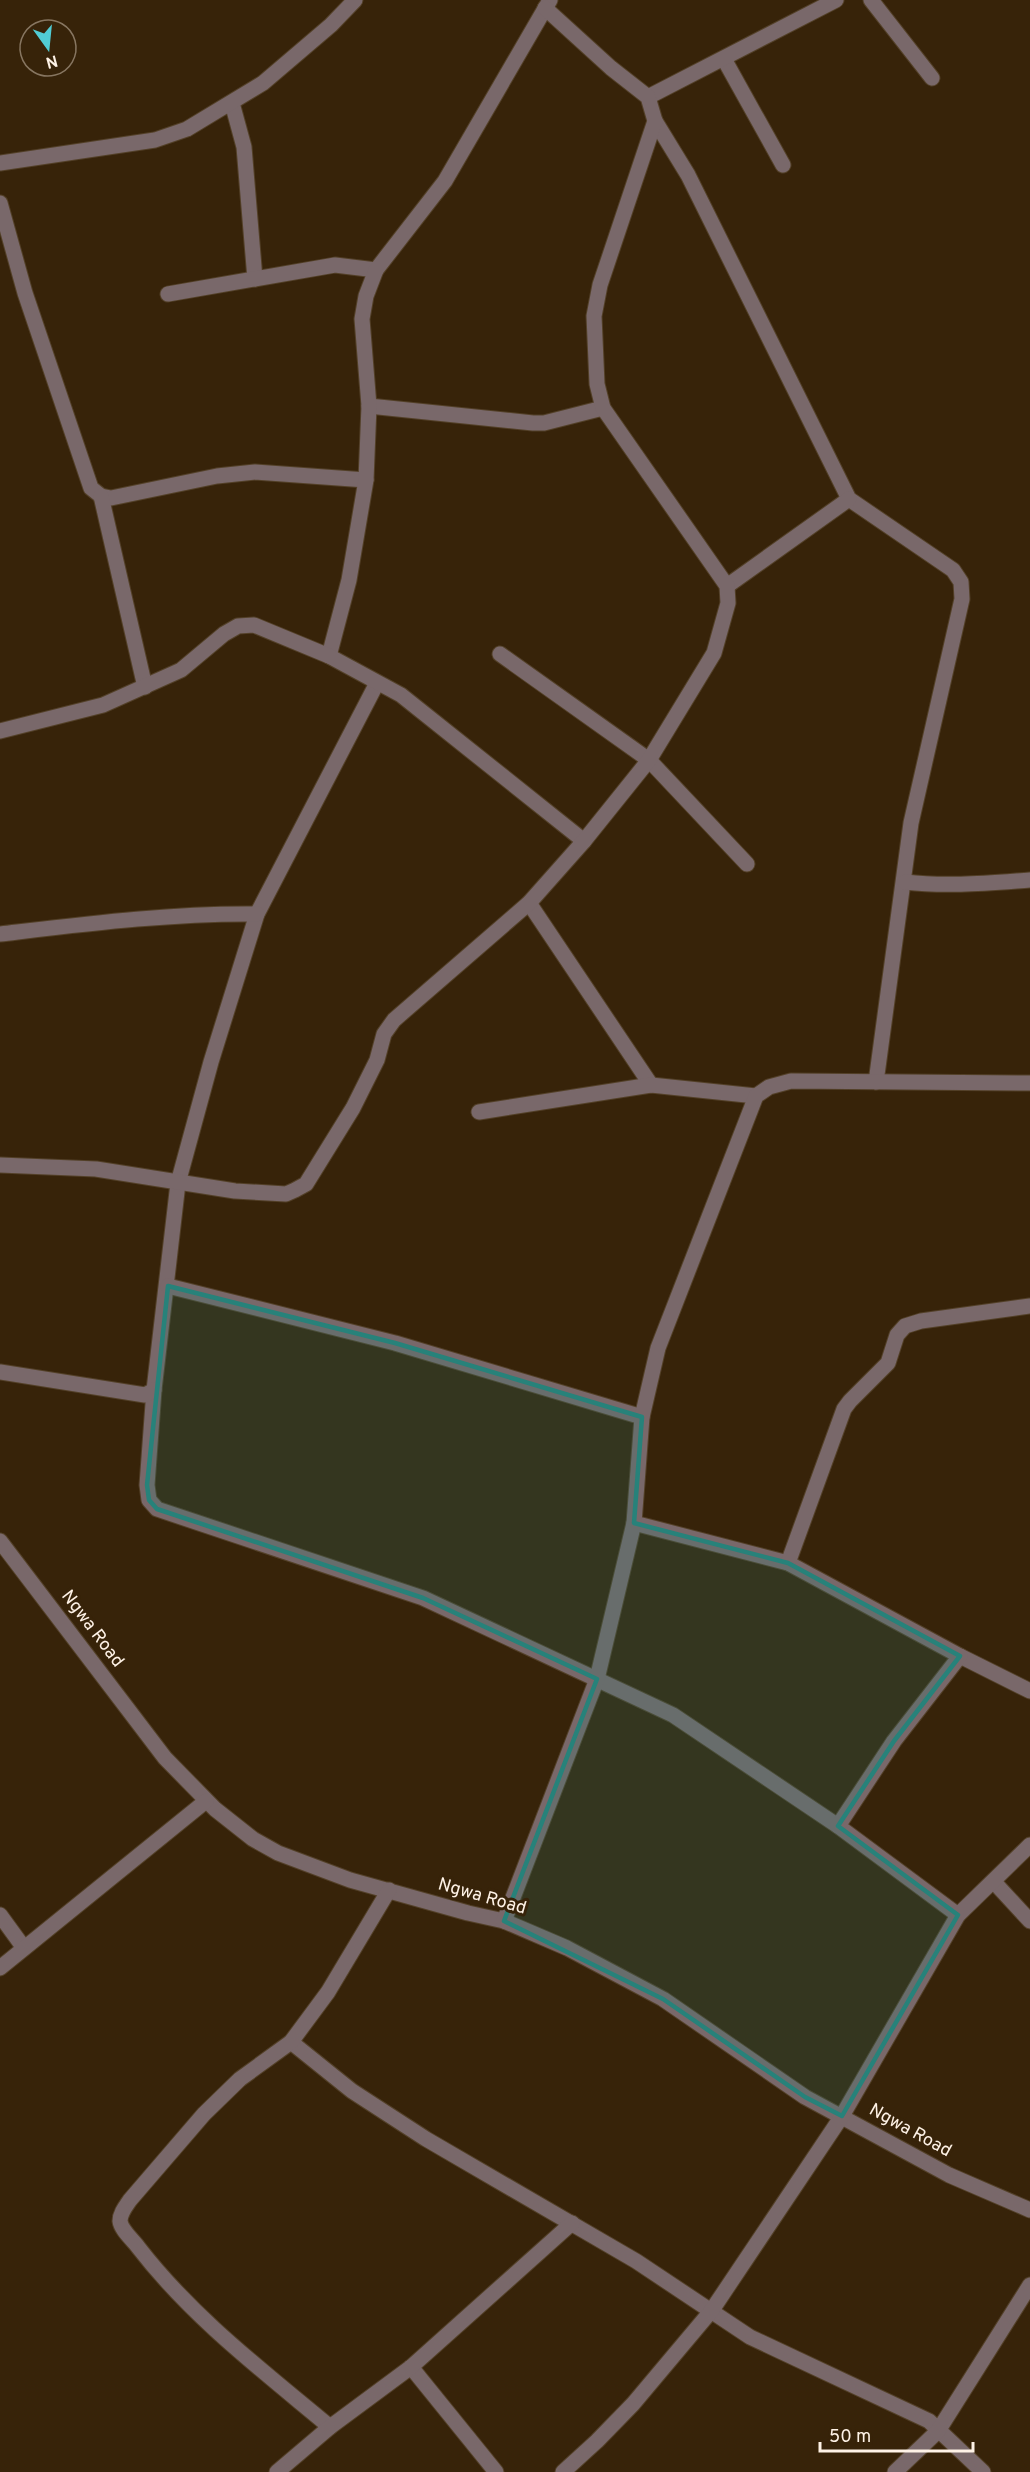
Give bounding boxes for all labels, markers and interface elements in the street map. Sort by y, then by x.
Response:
north arrow [18,18,78,78]
text: N [43,49,60,72]
street label: Ngwa Road [55,1586,129,1672]
street label: Ngwa Road [435,1873,529,1921]
street label: Ngwa Road [865,2099,955,2163]
scale bar [820,2415,973,2453]
text: 50 m [829,2426,871,2449]

